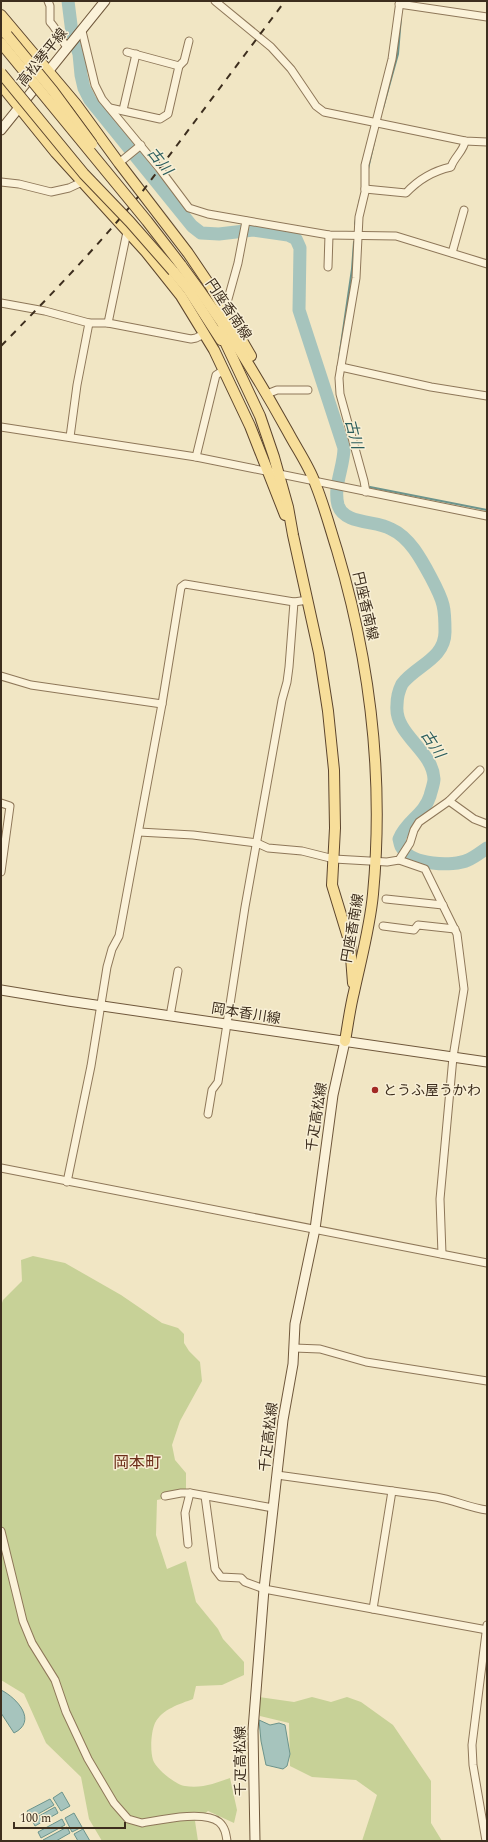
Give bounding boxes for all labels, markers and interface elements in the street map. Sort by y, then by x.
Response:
street label: 高松琴平線 [12,24,73,91]
water label: 古川 [141,142,179,182]
street label: 円座香南線 [200,274,257,344]
water label: 古川 [339,417,369,453]
street label: 円座香南線 [347,570,384,643]
water label: 古川 [415,725,452,765]
street label: 円座香南線 [336,892,369,964]
street label: 岡本香川線 [210,998,282,1029]
place label: とうふ屋うかわ [383,1080,481,1101]
street label: 千疋高松線 [301,1081,332,1153]
marker: とうふ屋うかわ [370,1085,380,1095]
street label: 千疋高松線 [254,1401,283,1473]
district label: 岡本町 [113,1451,161,1475]
street label: 千疋高松線 [230,1726,251,1796]
scale bar [14,1804,125,1830]
text: 100 m [20,1809,51,1828]

